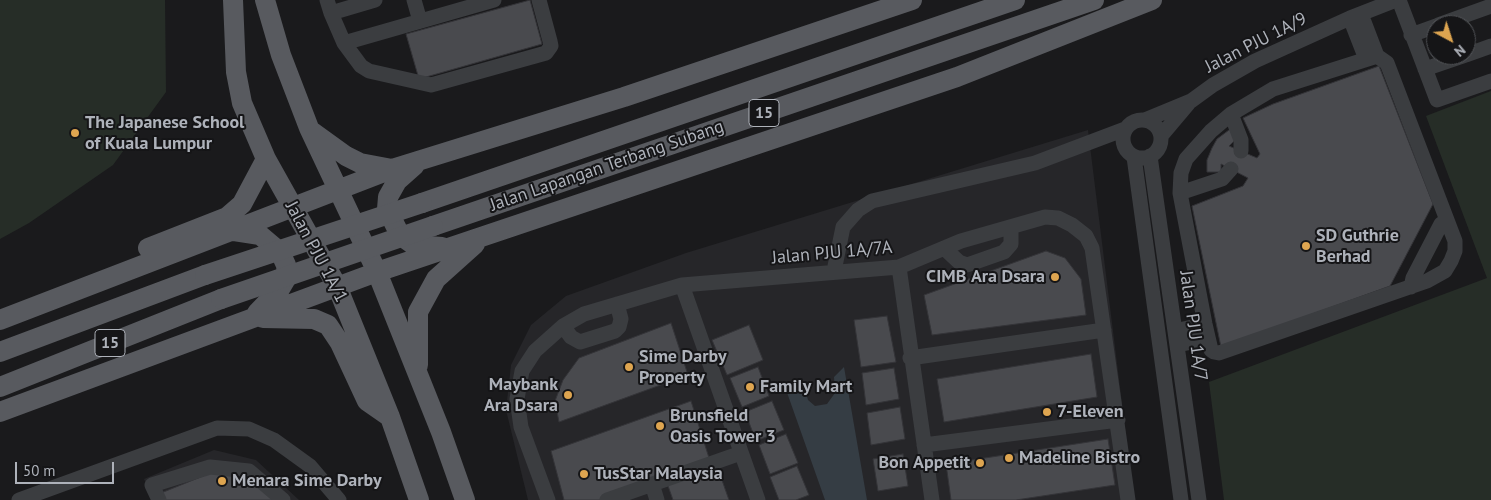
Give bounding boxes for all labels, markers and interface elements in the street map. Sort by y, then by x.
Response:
street label: Jalan PJU 1A/9 [1201,8,1311,78]
north arrow [1426,15,1476,65]
text: N [1451,41,1469,61]
road number: 15 [749,100,779,126]
place label: The Japanese School of Kuala Lumpur [85,112,244,154]
street label: Jalan Lapangan Terbang Subang [487,116,727,216]
marker: The Japanese School of Kuala Lumpur [69,127,81,139]
street label: Jalan PJU 1A/1 [280,198,352,306]
place label: SD Guthrie Berhad [1316,225,1399,268]
street label: Jalan PJU 1A/7A [771,237,893,269]
marker: SD Guthrie Berhad [1300,240,1312,252]
place label: CIMB Ara Dsara [926,266,1045,288]
street label: Jalan PJU 1A/7 [1175,269,1211,383]
marker: CIMB Ara Dsara [1049,271,1061,283]
road number: 15 [95,329,125,356]
place label: Sime Darby Property [639,346,726,388]
marker: Sime Darby Property [623,361,635,373]
place label: Maybank Ara Dsara [484,374,558,416]
place label: Family Mart [760,376,852,398]
marker: Family Mart [744,381,756,393]
marker: Maybank Ara Dsara [562,389,574,401]
place label: 7-Eleven [1057,401,1124,423]
place label: Brunsfield Oasis Tower 3 [670,405,776,448]
marker: 7-Eleven [1041,406,1053,418]
marker: Brunsfield Oasis Tower 3 [654,420,666,432]
place label: Madeline Bistro [1019,447,1140,469]
scale bar [18,452,116,484]
place label: Bon Appetit [878,452,970,474]
marker: Madeline Bistro [1003,452,1015,464]
marker: Bon Appetit [974,457,986,469]
text: 50 m [23,461,56,480]
place label: TusStar Malaysia [594,463,723,485]
marker: TusStar Malaysia [578,468,590,480]
place label: Menara Sime Darby [232,470,382,492]
marker: Menara Sime Darby [216,475,228,487]

